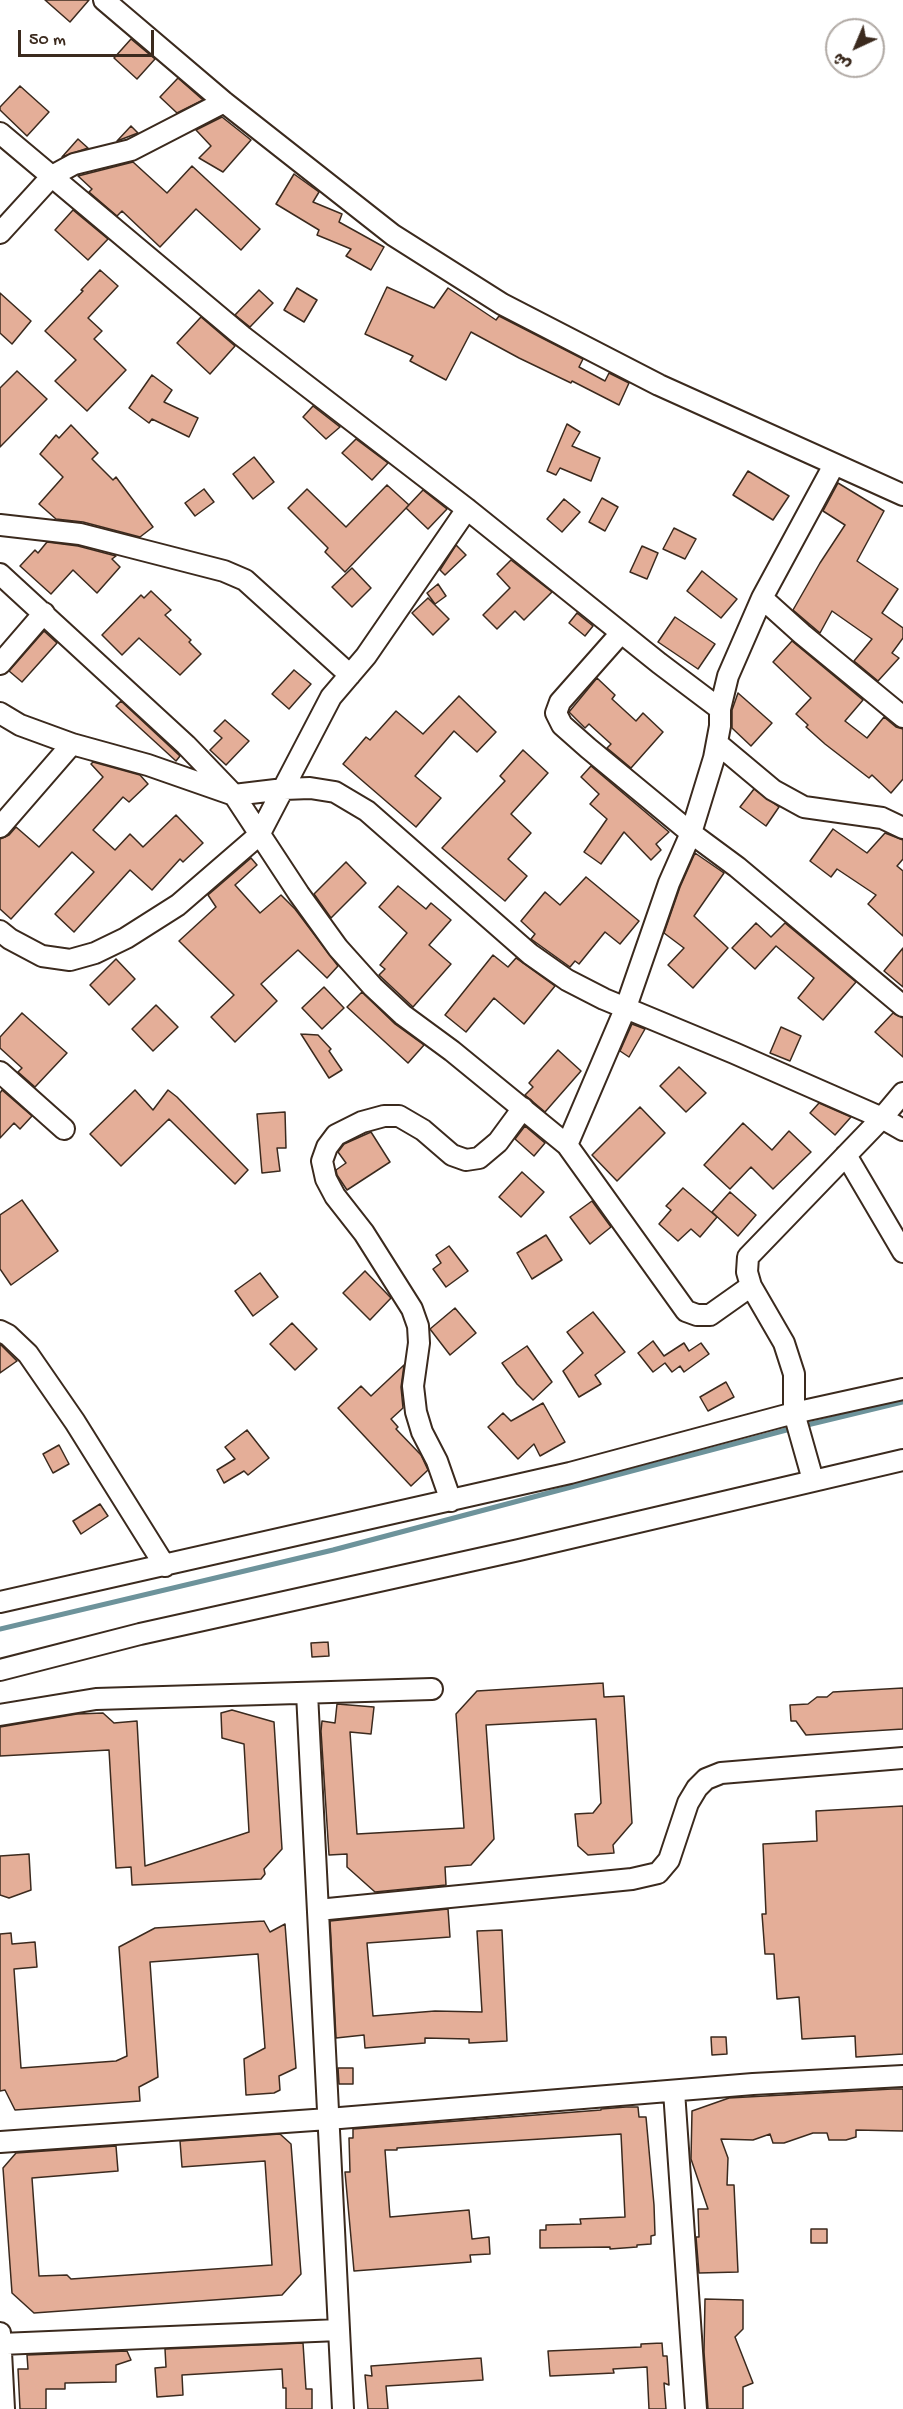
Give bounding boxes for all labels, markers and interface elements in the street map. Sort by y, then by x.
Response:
scale bar [21,18,158,56]
north arrow [825,18,885,78]
text: 50 m [29,30,66,51]
text: ش [831,47,856,73]

